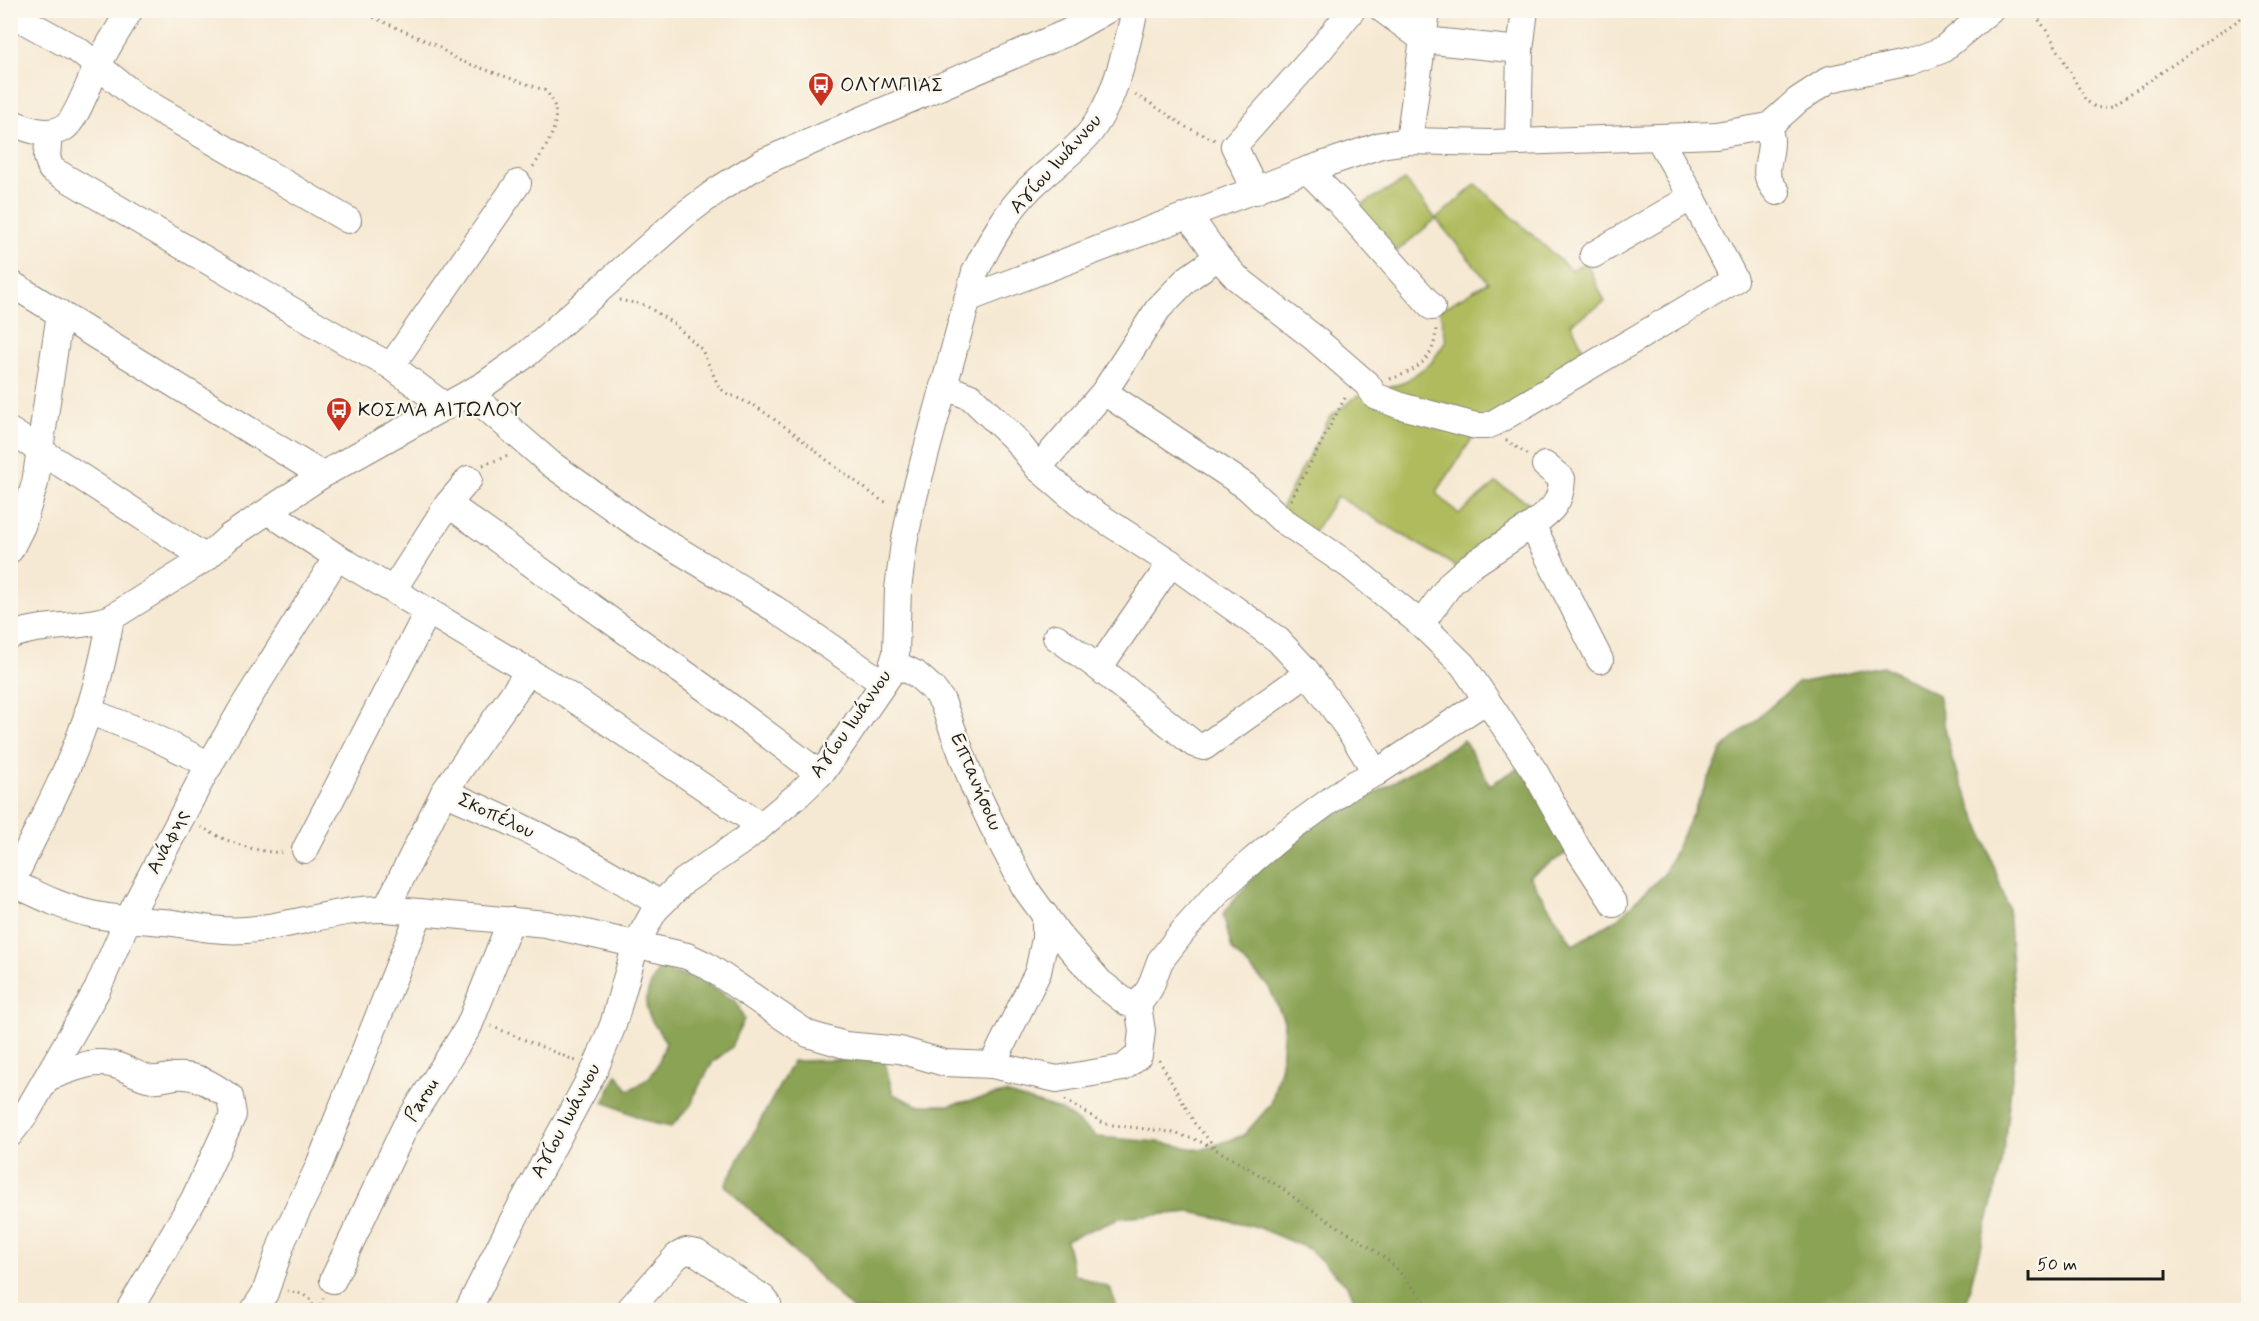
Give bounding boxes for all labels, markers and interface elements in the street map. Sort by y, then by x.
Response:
bus stop icon: ΟΛΥΜΠΙΑΣ [806,70,836,108]
place label: ΟΛΥΜΠΙΑΣ [840,72,943,99]
street label: Αγίου Ιωάννου [1004,108,1108,220]
bus stop icon: ΚΟΣΜΑ ΑΙΤΩΛΟΥ [324,395,354,433]
place label: ΚΟΣΜΑ ΑΙΤΩΛΟΥ [358,397,522,424]
street label: Αγίου Ιωάννου [804,665,898,783]
street label: Επτανήσοιυ [943,729,1009,835]
street label: Σκοπέλου [453,787,539,845]
street label: Ανάφης [140,805,196,879]
street label: Αγίου Ιωάννου [524,1059,608,1183]
street label: Parou [398,1073,446,1127]
scale bar [2028,1243,2163,1281]
text: 50 m [2037,1253,2077,1277]

